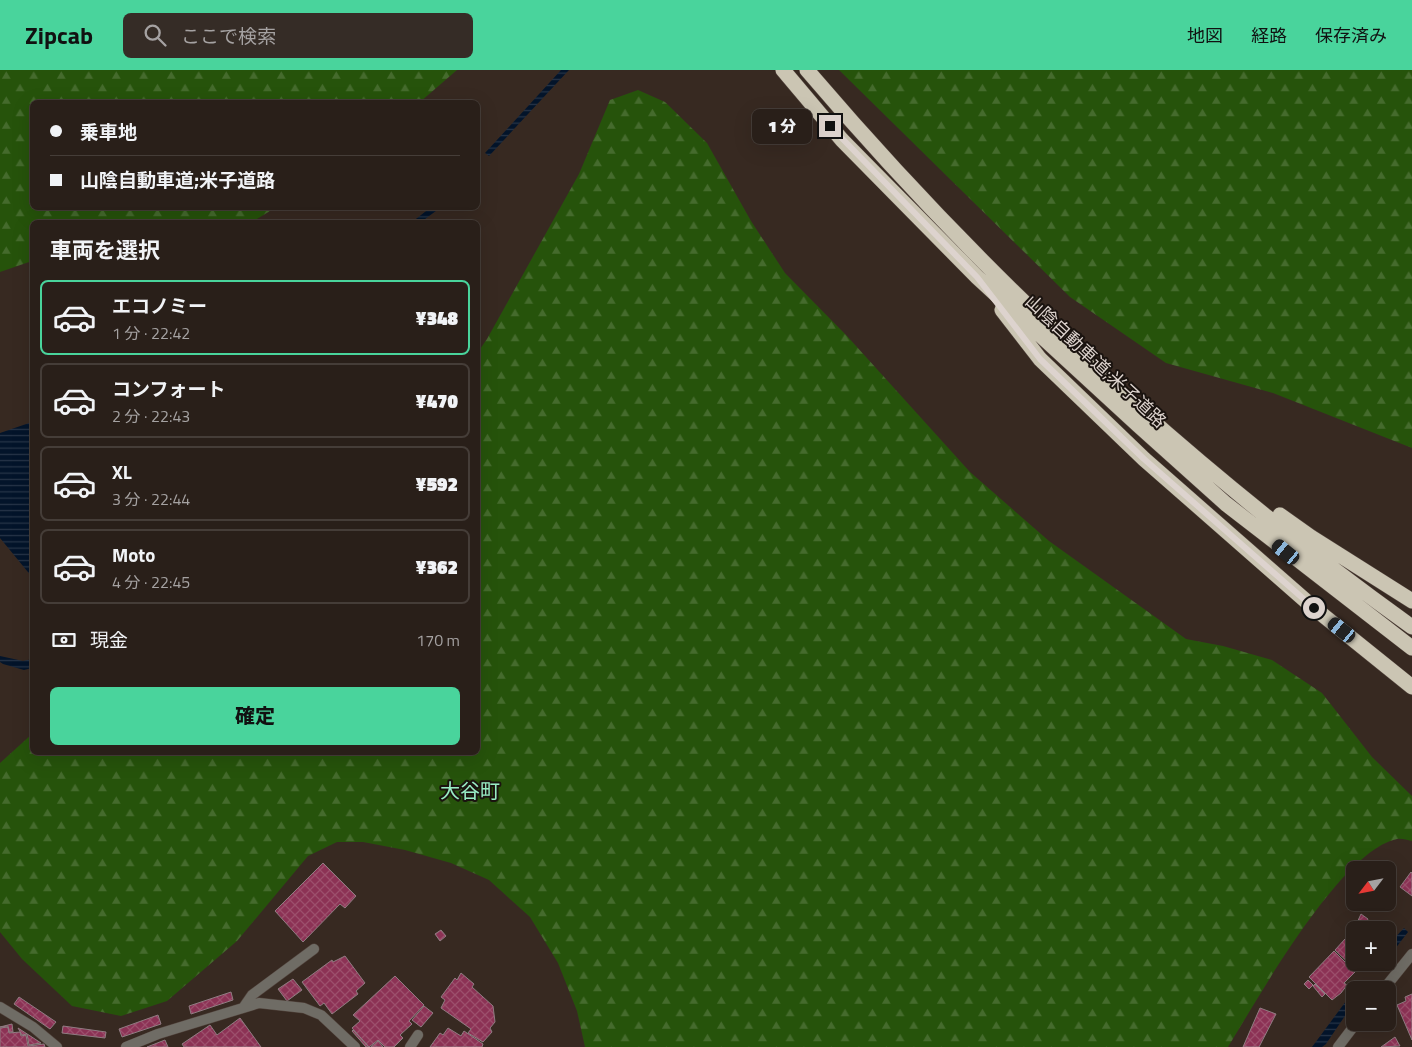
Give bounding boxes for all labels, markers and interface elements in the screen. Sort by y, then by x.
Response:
search box [123,13,473,58]
text: Zipcab [25,17,93,53]
icon: search [141,21,169,49]
text: ここで検索 [181,21,276,50]
text: 地図 [1187,22,1223,49]
text: 経路 [1251,22,1287,49]
text: 保存済み [1315,22,1387,49]
callout: 1 分 [752,108,812,144]
text: 1 分 [768,114,796,138]
route end [819,115,841,137]
text: 乗車地 [80,117,137,146]
text: 山陰自動車道;米子道路 [80,165,275,194]
text: 車両を選択 [50,233,160,267]
street label: 山陰自動車道;米子道路 [1019,288,1173,434]
text: エコノミー [112,291,207,320]
icon: car [52,295,97,340]
text: ¥348 [416,303,458,332]
text: 1 分 · 22:42 [112,321,190,345]
text: コンフォート [112,374,225,403]
icon: car [52,378,97,423]
text: ¥470 [416,386,458,415]
text: 2 分 · 22:43 [112,404,190,428]
text: XL [112,457,132,486]
icon: car [52,461,97,506]
text: ¥592 [416,469,458,498]
text: 3 分 · 22:44 [112,487,190,511]
car [1269,537,1302,567]
text: Moto [112,540,155,569]
icon: car [52,544,97,589]
text: ¥362 [416,552,458,581]
text: 4 分 · 22:45 [112,570,190,594]
route start [1303,597,1325,619]
car [1325,615,1358,645]
text: 現金 [90,625,128,654]
icon: cash [50,626,78,654]
text: 170 m [416,628,460,652]
button: 確定 [50,687,460,745]
district label: 大谷町 [440,775,500,806]
north arrow [1346,861,1396,911]
map controls [1346,861,1396,1031]
button: + [1346,921,1396,971]
button: − [1346,981,1396,1031]

